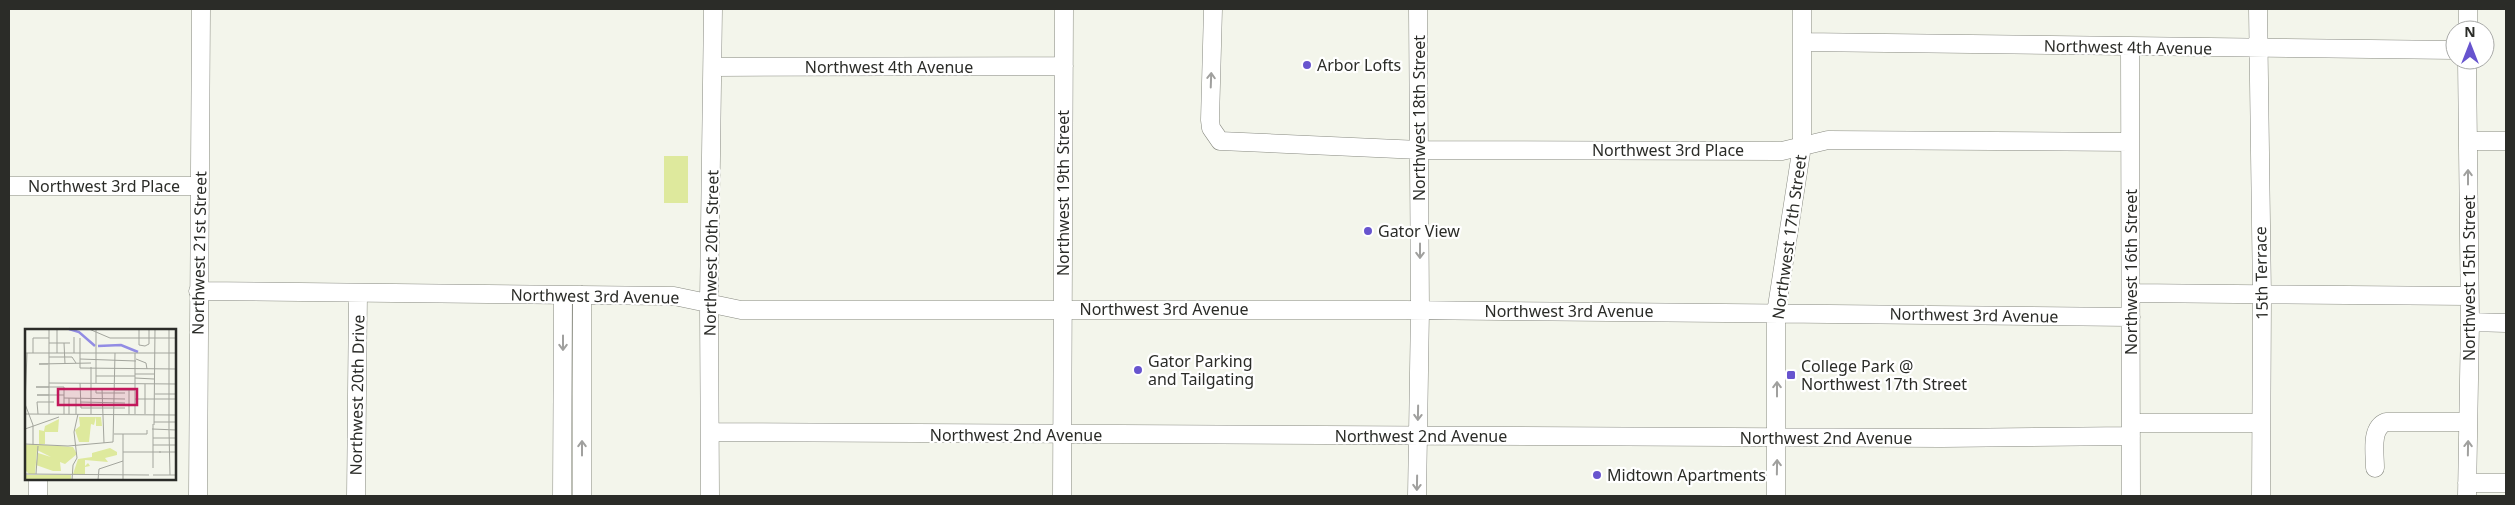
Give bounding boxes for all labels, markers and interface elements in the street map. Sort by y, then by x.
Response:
north arrow [2445,20,2495,70]
text: N [2464,22,2476,41]
street label: Northwest 18th Street [1408,35,1430,201]
street label: Northwest 4th Avenue [2044,35,2212,59]
place label: Arbor Lofts [1317,54,1401,76]
street label: Northwest 4th Avenue [805,56,973,78]
marker: Arbor Lofts [1301,59,1313,71]
one-way arrow [1206,72,1216,88]
street label: Northwest 19th Street [1052,110,1074,276]
street label: Northwest 3rd Place [1592,139,1744,161]
street label: Northwest 17th Street [1767,153,1811,321]
one-way arrow [2463,169,2473,186]
street label: Northwest 20th Street [699,170,723,336]
street label: Northwest 21st Street [187,171,211,335]
street label: Northwest 3rd Place [28,175,180,197]
street label: Northwest 16th Street [2120,189,2142,355]
street label: Northwest 15th Street [2458,195,2480,361]
place label: Gator View [1378,220,1460,242]
marker: Gator View [1362,225,1374,237]
street label: 15th Terrace [2249,226,2273,320]
one-way arrow [1415,242,1425,259]
street label: Northwest 3rd Avenue [510,284,680,308]
street label: Northwest 3rd Avenue [1080,298,1248,320]
street label: Northwest 3rd Avenue [1485,300,1653,322]
street label: Northwest 3rd Avenue [1889,303,2059,327]
street label: Northwest 20th Drive [345,314,369,476]
inset map [25,329,176,480]
one-way arrow [558,335,568,351]
place label: Gator Parking and Tailgating [1148,350,1254,390]
place label: College Park @ Northwest 17th Street [1801,355,1967,395]
marker: Gator Parking and Tailgating [1132,364,1144,376]
marker: College Park @ Northwest 17th Street [1785,369,1797,381]
one-way arrow [1772,381,1782,398]
one-way arrow [1413,405,1423,421]
street label: Northwest 2nd Avenue [930,424,1102,446]
street label: Northwest 2nd Avenue [1335,425,1507,447]
street label: Northwest 2nd Avenue [1740,427,1912,449]
one-way arrow [577,440,587,456]
one-way arrow [2463,440,2473,456]
one-way arrow [1772,459,1781,475]
place label: Midtown Apartments [1607,464,1766,486]
marker: Midtown Apartments [1591,469,1603,481]
one-way arrow [1412,475,1422,491]

